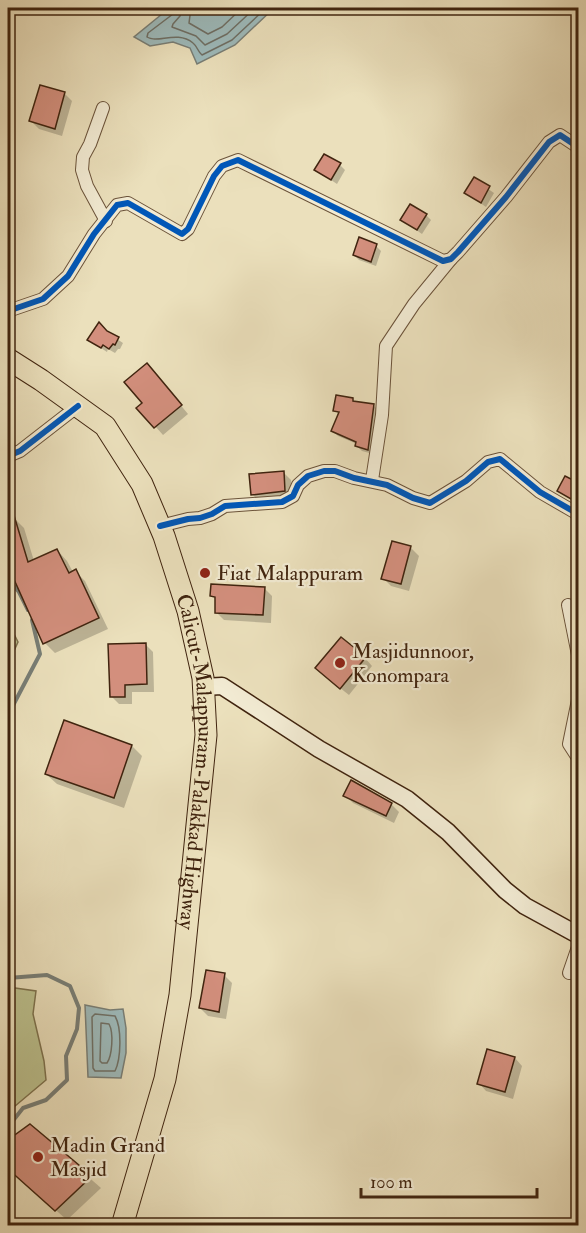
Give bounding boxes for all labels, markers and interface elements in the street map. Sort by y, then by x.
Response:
place label: Fiat Malappuram [217,560,363,587]
marker: Fiat Malappuram [198,566,212,580]
street label: Calicut-Malappuram-Palakkad Highway [169,591,219,932]
place label: Masjidunnoor, Konompara [352,638,474,689]
marker: Masjidunnoor, Konompara [333,656,347,670]
place label: Madin Grand Masjid [50,1132,166,1183]
marker: Madin Grand Masjid [31,1150,45,1164]
scale bar [361,1161,536,1199]
text: 100 m [370,1171,413,1194]

